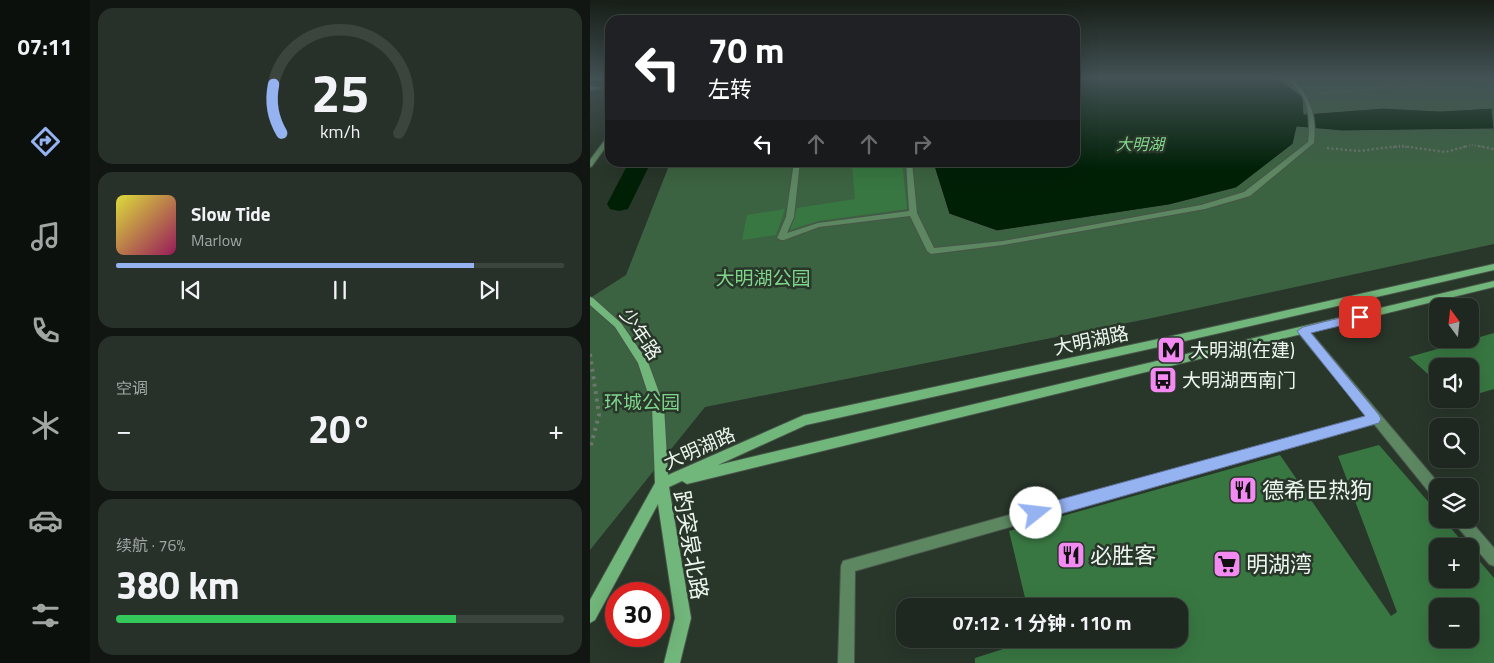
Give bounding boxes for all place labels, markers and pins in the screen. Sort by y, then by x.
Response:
pin [1339,296,1381,338]
metro station icon: 大明湖(在建) [1156,335,1186,365]
place label: 大明湖(在建) [1190,335,1295,364]
bus stop icon: 大明湖西南门 [1148,365,1178,395]
place label: 大明湖西南门 [1182,365,1296,394]
place label: 德希臣热狗 [1262,473,1372,507]
restaurant icon: 德希臣热狗 [1228,475,1258,505]
place label: 必胜客 [1090,538,1156,572]
restaurant icon: 必胜客 [1056,540,1086,570]
place label: 明湖湾 [1246,547,1312,581]
supermarket icon: 明湖湾 [1212,549,1242,579]

